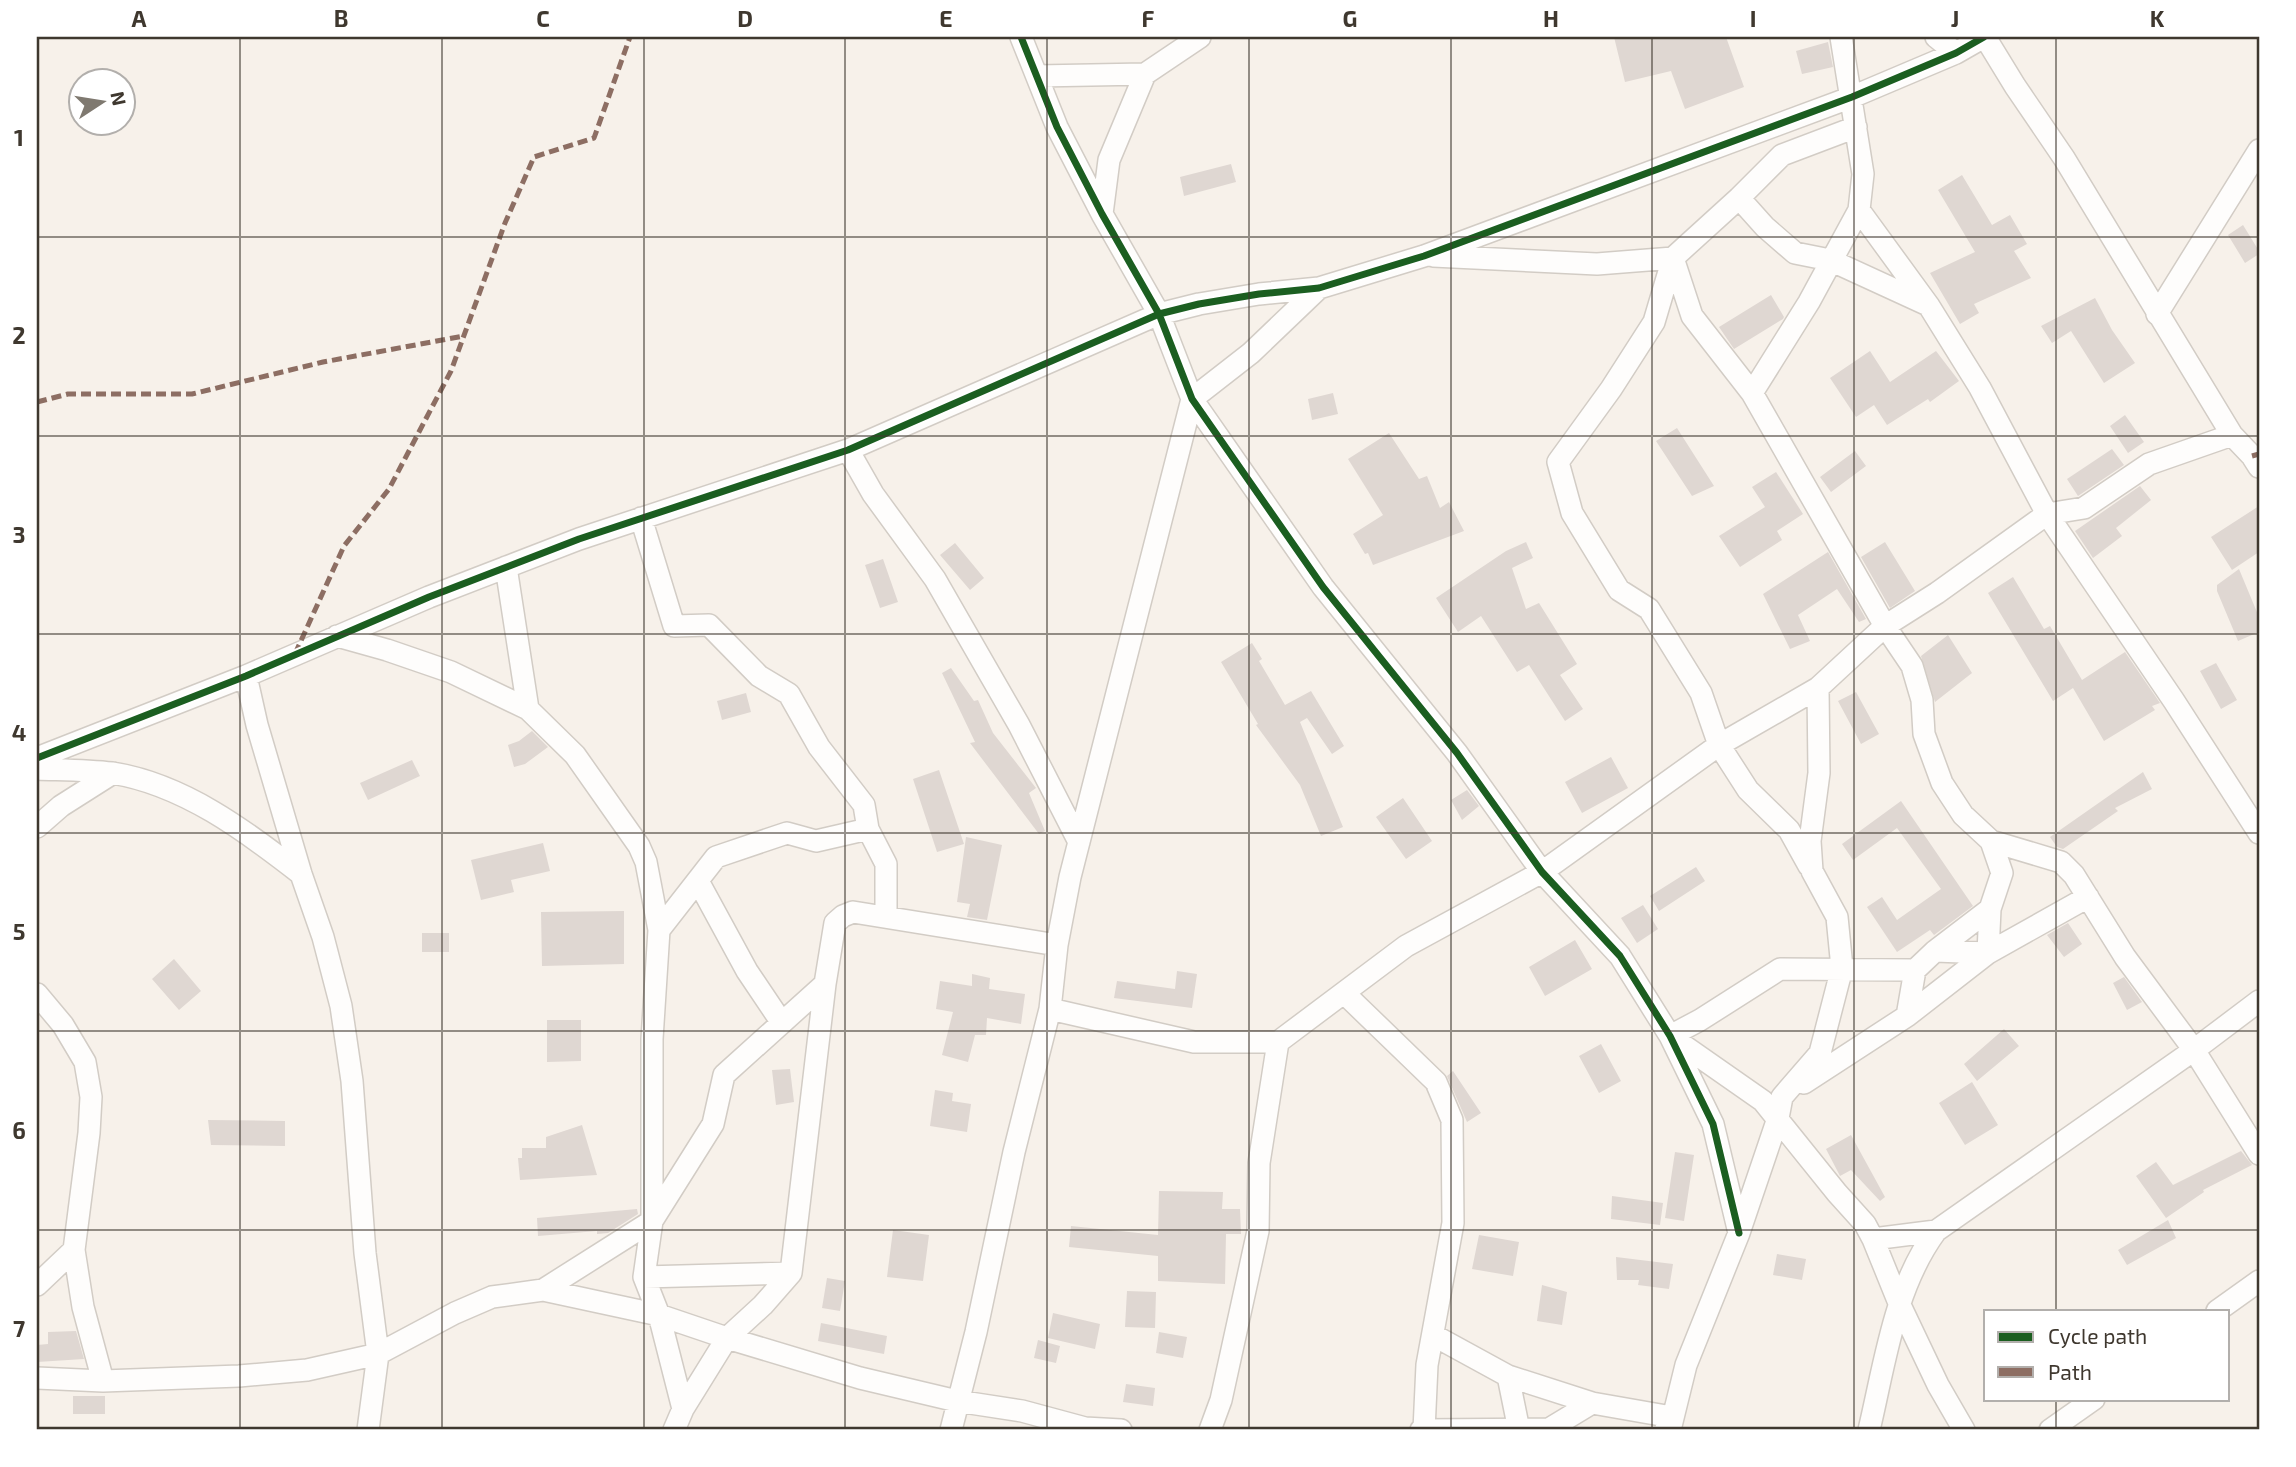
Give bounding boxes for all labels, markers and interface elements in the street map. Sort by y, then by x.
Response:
text: A [131,4,147,32]
text: B [334,4,348,32]
text: C [536,4,550,32]
text: D [737,4,753,32]
text: E [939,4,953,32]
text: F [1142,4,1155,32]
text: G [1343,4,1357,32]
text: H [1543,4,1559,32]
text: I [1750,4,1756,32]
text: J [1951,4,1959,32]
text: K [2150,4,2165,32]
north arrow [66,66,136,136]
text: N [106,89,132,107]
text: 1 [14,123,24,151]
text: 2 [12,321,26,349]
text: 3 [12,520,26,548]
text: 4 [12,718,26,746]
text: 5 [13,917,25,945]
text: 6 [12,1116,26,1144]
legend [1984,1310,2230,1400]
text: 7 [13,1314,25,1342]
text: Cycle path [2048,1323,2147,1348]
text: Path [2048,1359,2092,1384]

